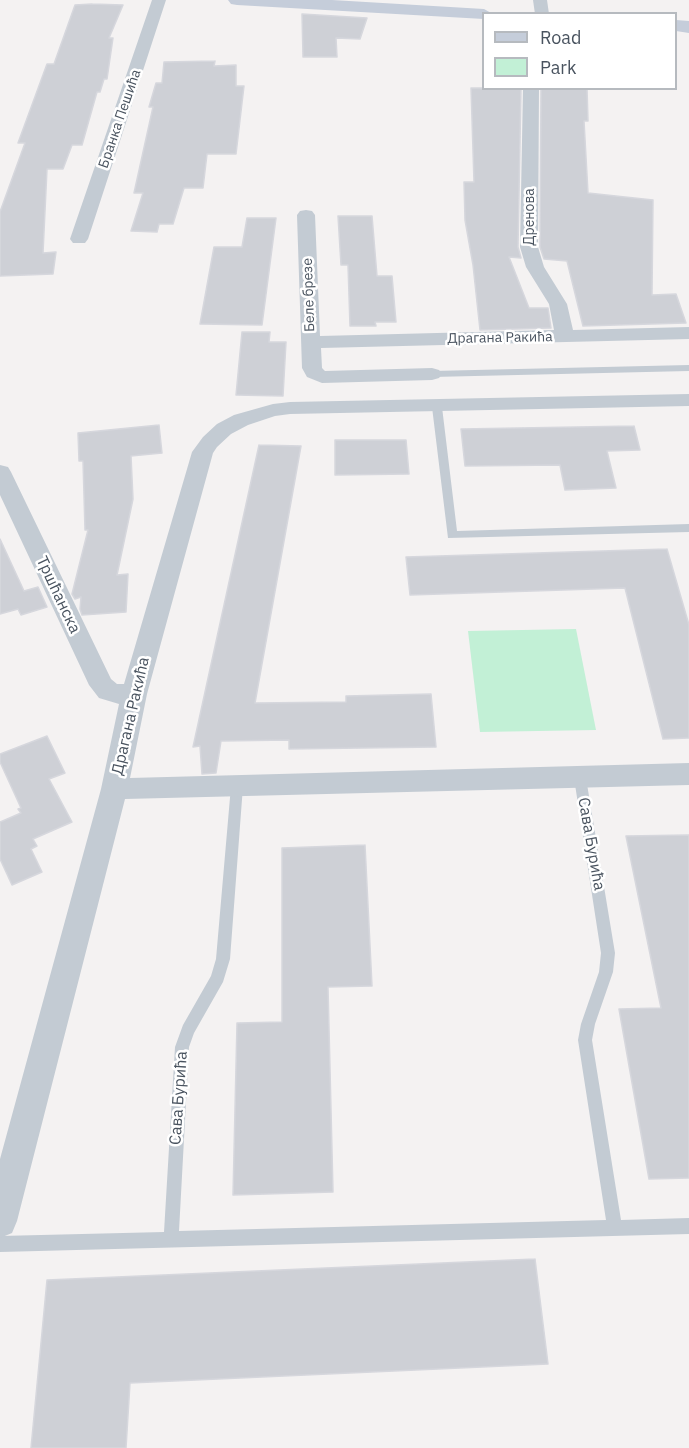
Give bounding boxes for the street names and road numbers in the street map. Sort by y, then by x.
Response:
street label: Бранка Пешића [95,67,145,171]
street label: Дренова [522,188,538,246]
street label: Беле брезе [299,258,319,332]
street label: Драгана Ракића [447,329,553,347]
street label: Тршћанска [32,553,84,637]
street label: Драгана Ракића [108,655,154,777]
street label: Сава Бурића [573,796,609,892]
street label: Сава Бурића [166,1050,192,1146]

